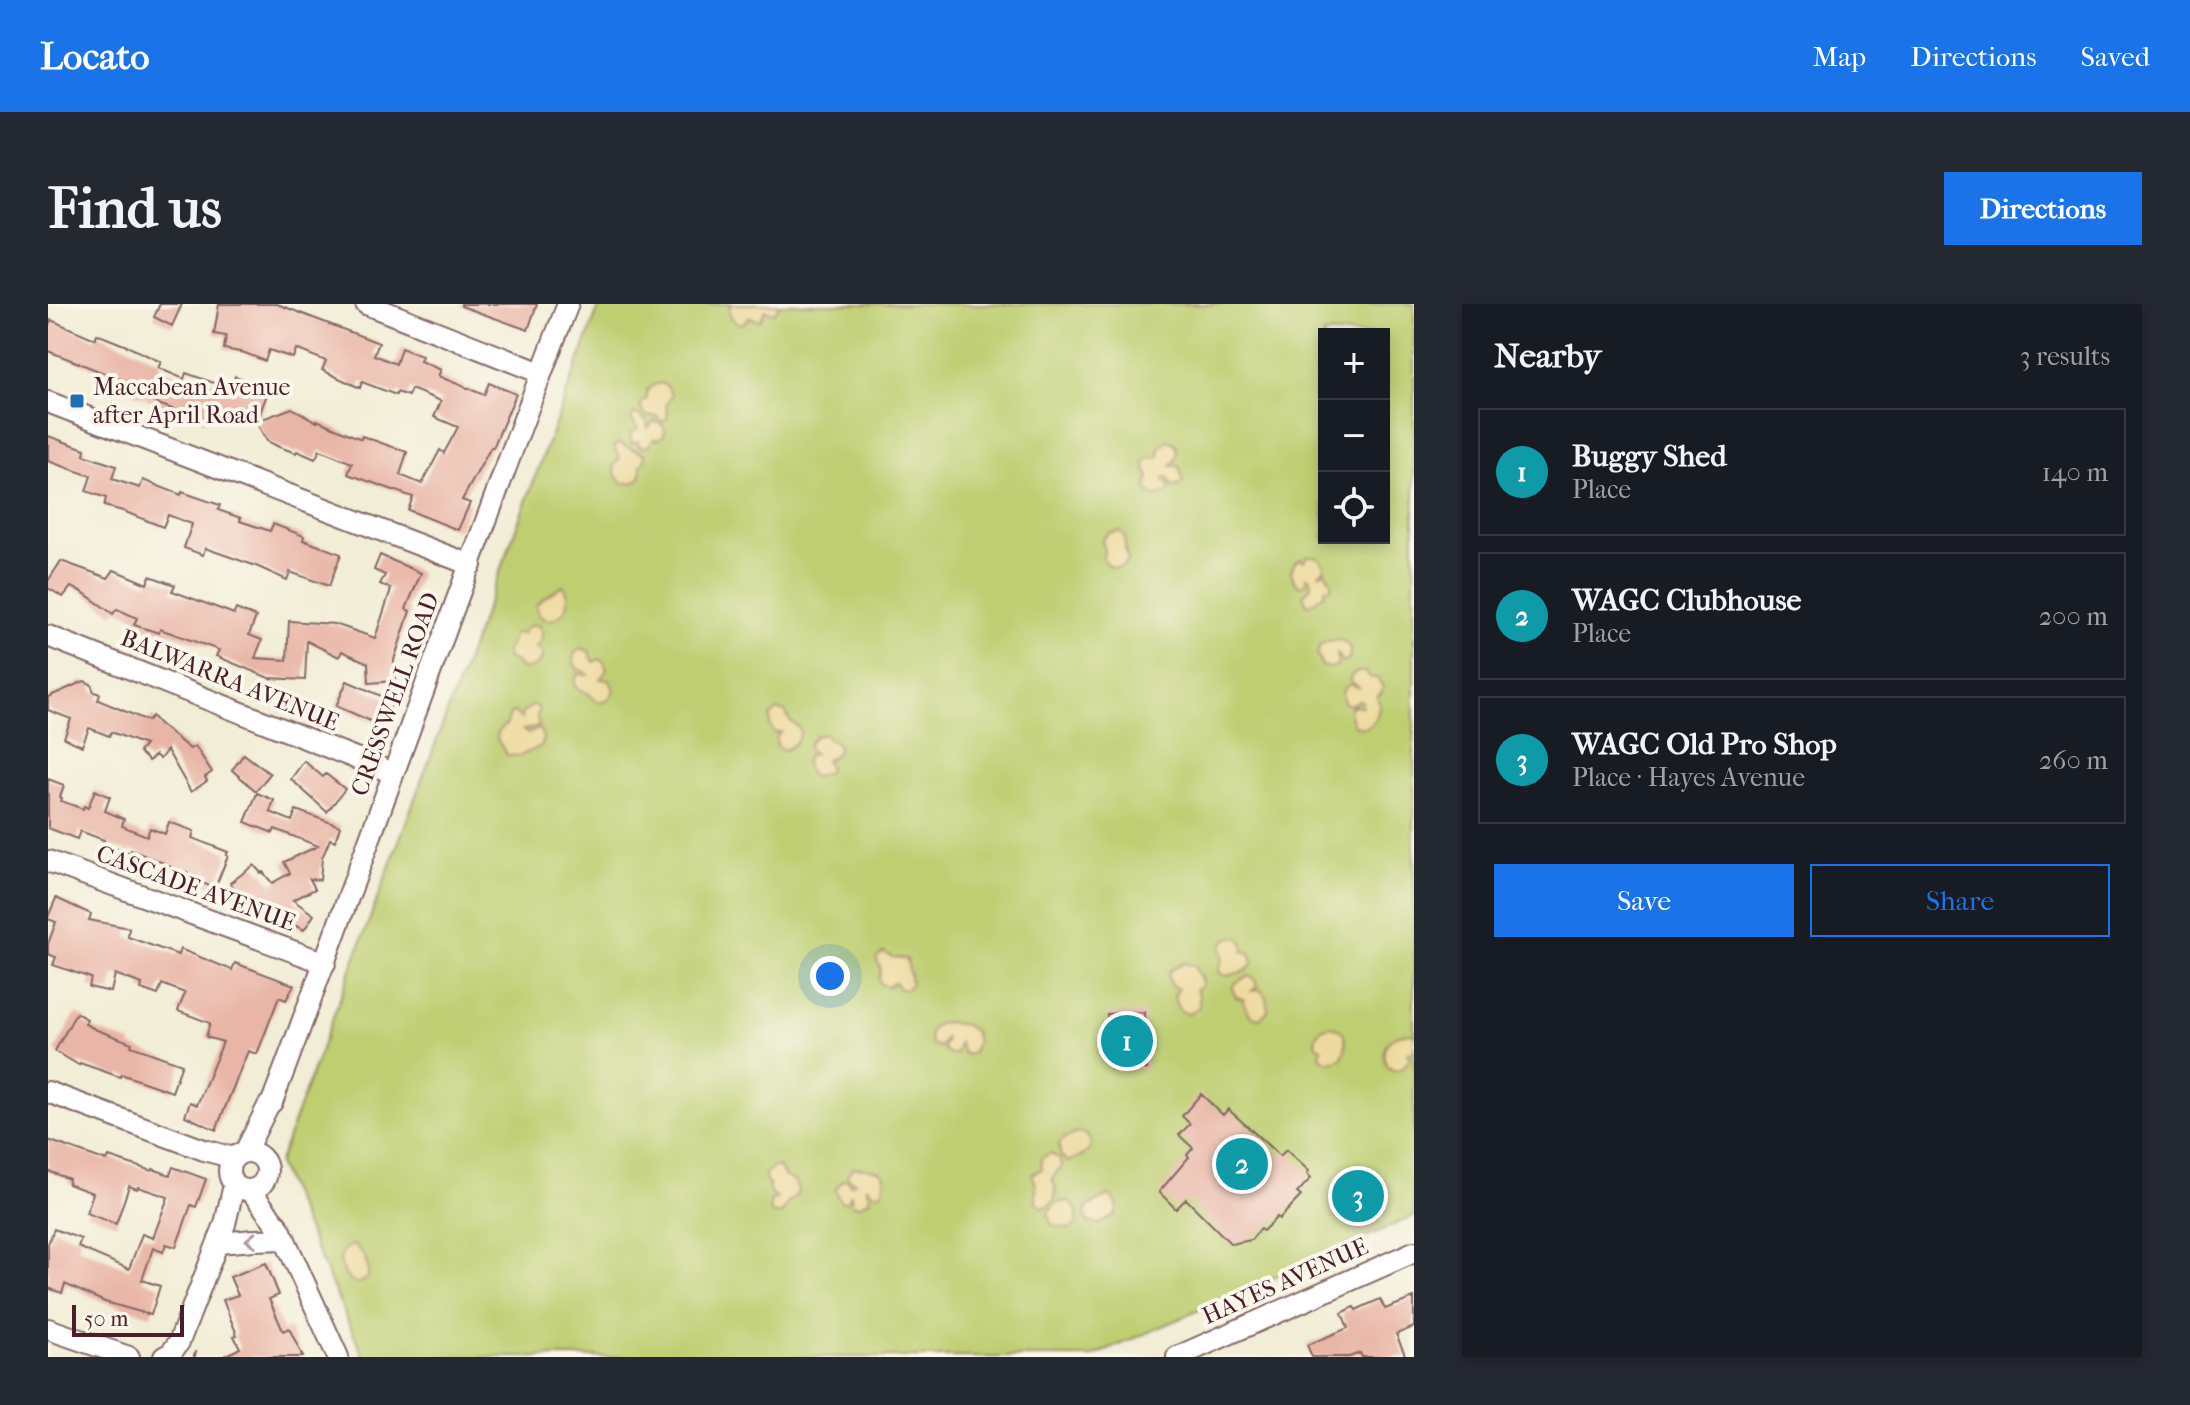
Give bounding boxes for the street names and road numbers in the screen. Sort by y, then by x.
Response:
street label: CRESSWELL ROAD [345,588,445,800]
street label: BALWARRA AVENUE [117,623,343,737]
street label: CASCADE AVENUE [93,839,299,937]
street label: HAYES AVENUE [1198,1232,1372,1330]

